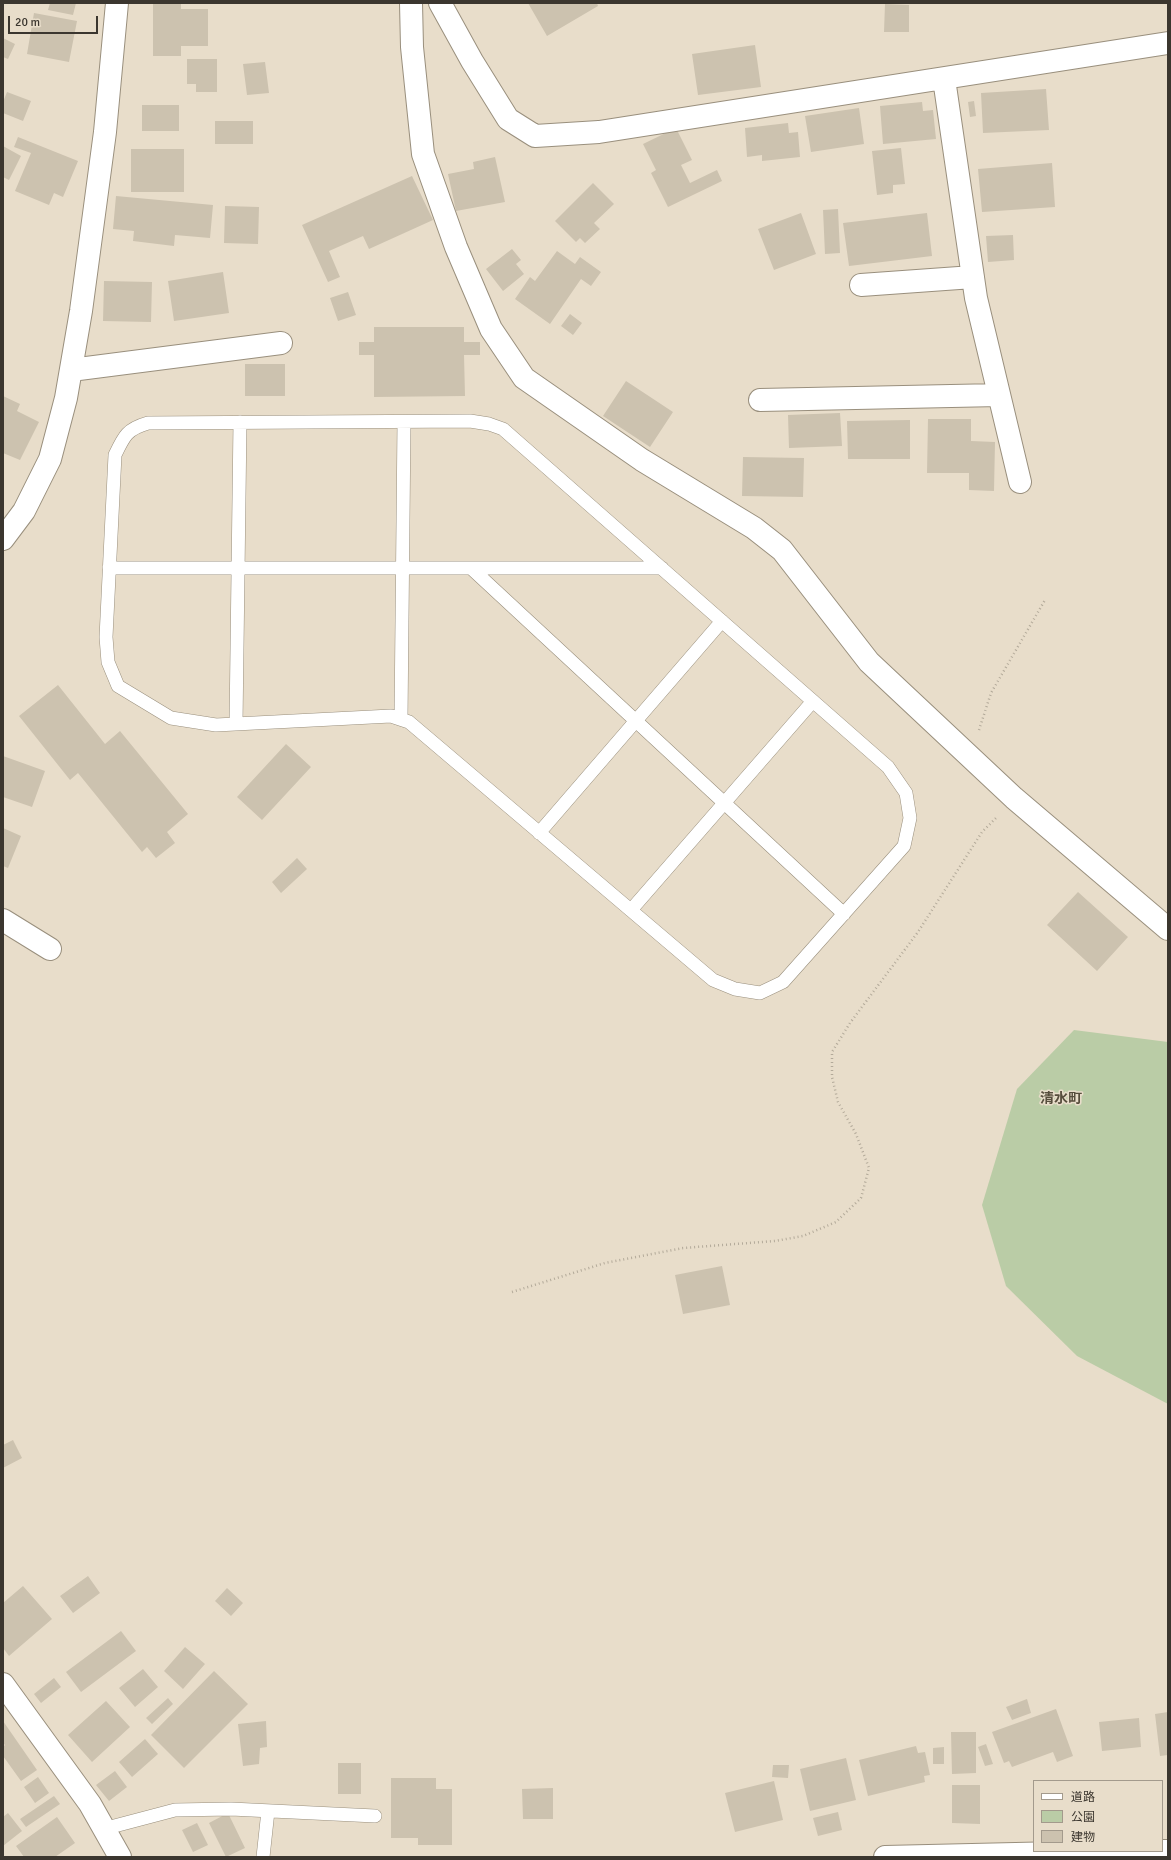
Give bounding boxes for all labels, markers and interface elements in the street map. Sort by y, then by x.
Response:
scale bar [10,8,100,34]
text: 20 m [15,15,40,30]
district label: 清水町 [1040,1091,1082,1107]
legend [1033,1780,1163,1852]
text: 道路 [1071,1790,1095,1805]
text: 公園 [1071,1810,1095,1825]
text: 建物 [1071,1830,1095,1845]

